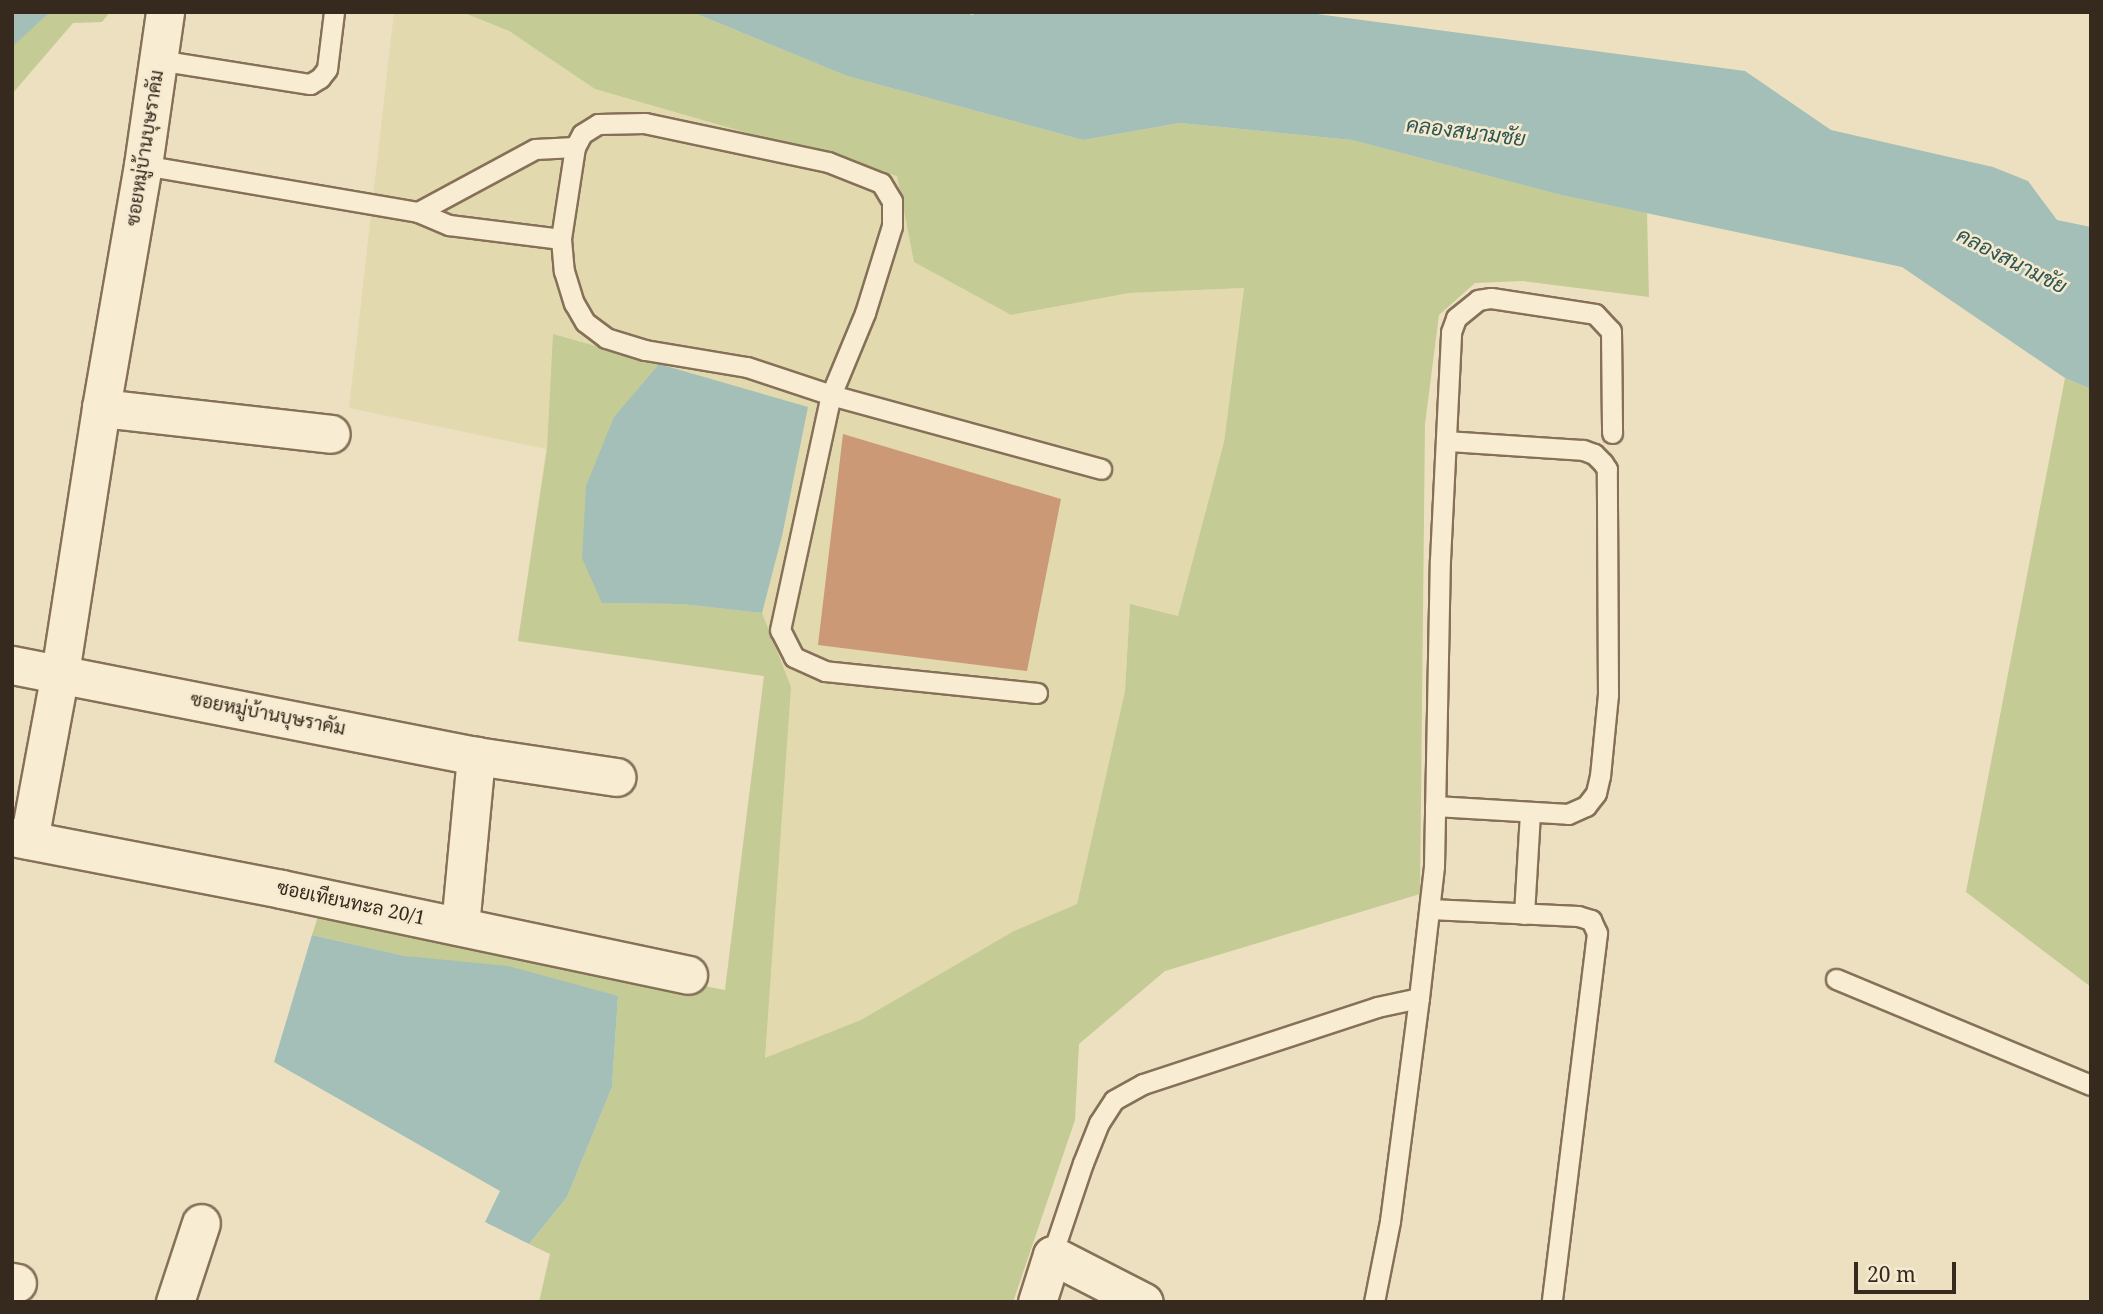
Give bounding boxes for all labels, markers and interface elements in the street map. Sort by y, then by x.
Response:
street label: ซอยหมู่บ้านบุษราคัม [121,68,169,228]
water label: คลองสนามชัย [1405,111,1527,151]
water label: คลองสนามชัย [1953,222,2071,298]
street label: ซอยหมู่บ้านบุษราคัม [188,688,348,740]
street label: ซอยเทียนทะล 20/1 [275,876,427,930]
scale bar [1858,1248,1960,1292]
text: 20 m [1867,1260,1916,1288]

